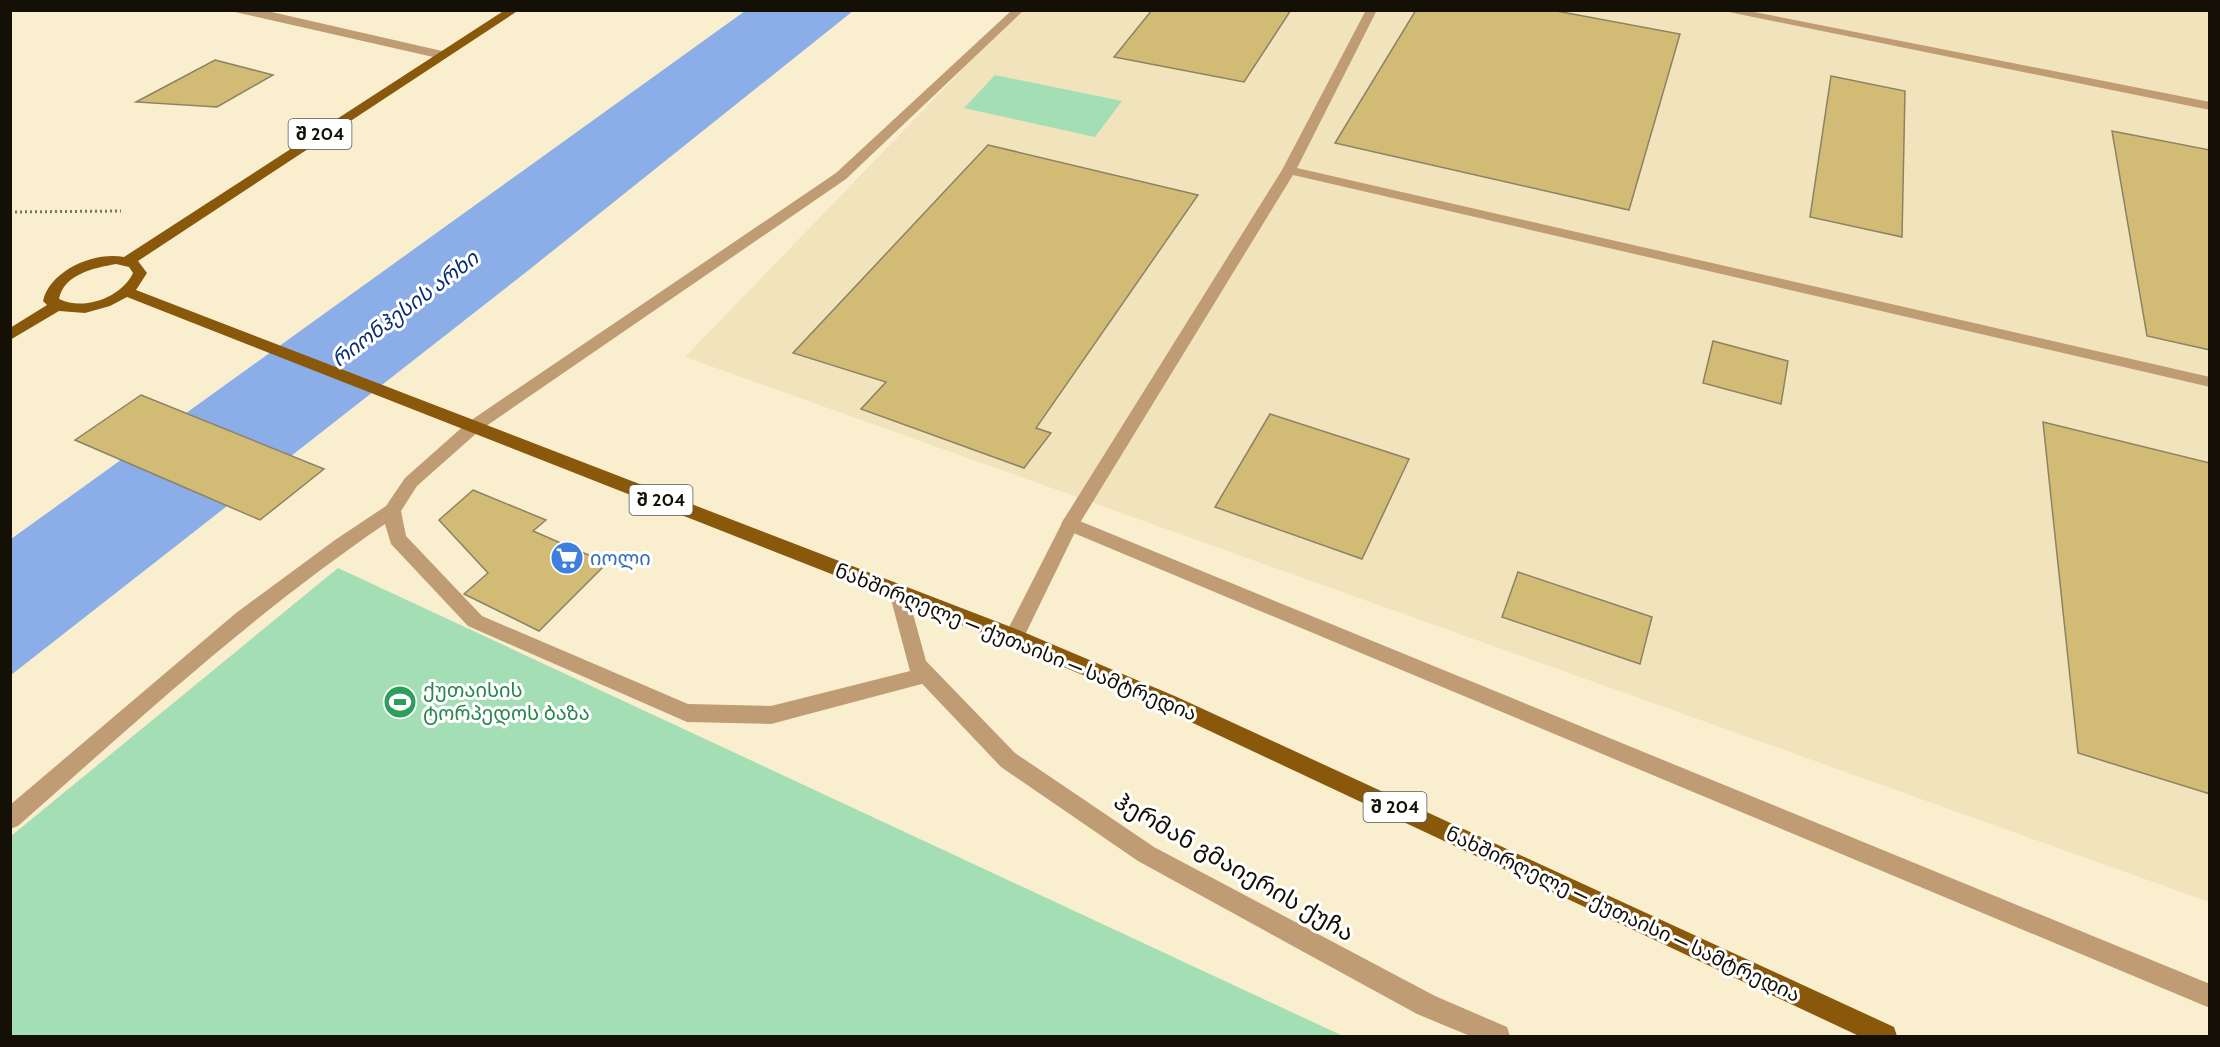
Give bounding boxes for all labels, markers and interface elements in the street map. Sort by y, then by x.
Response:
road number: შ 204 [288,119,352,149]
water label: რიონჰესის არხი [327,245,484,373]
road number: შ 204 [630,485,692,515]
supermarket icon: იოლი [549,540,585,576]
place label: იოლი [590,546,651,571]
street label: ნახშირღელე — ქუთაისი — სამტრედია [831,558,1200,727]
place label: ქუთაისის ტორპედოს ბაზა [423,678,590,726]
sports icon: ქუთაისის ტორპედოს ბაზა [382,684,418,720]
street label: ჰერმან გმაიერის ქუჩა [1109,786,1359,947]
road number: შ 204 [1364,792,1426,822]
street label: ნახშირღელე — ქუთაისი — სამტრედია [1442,821,1804,1008]

